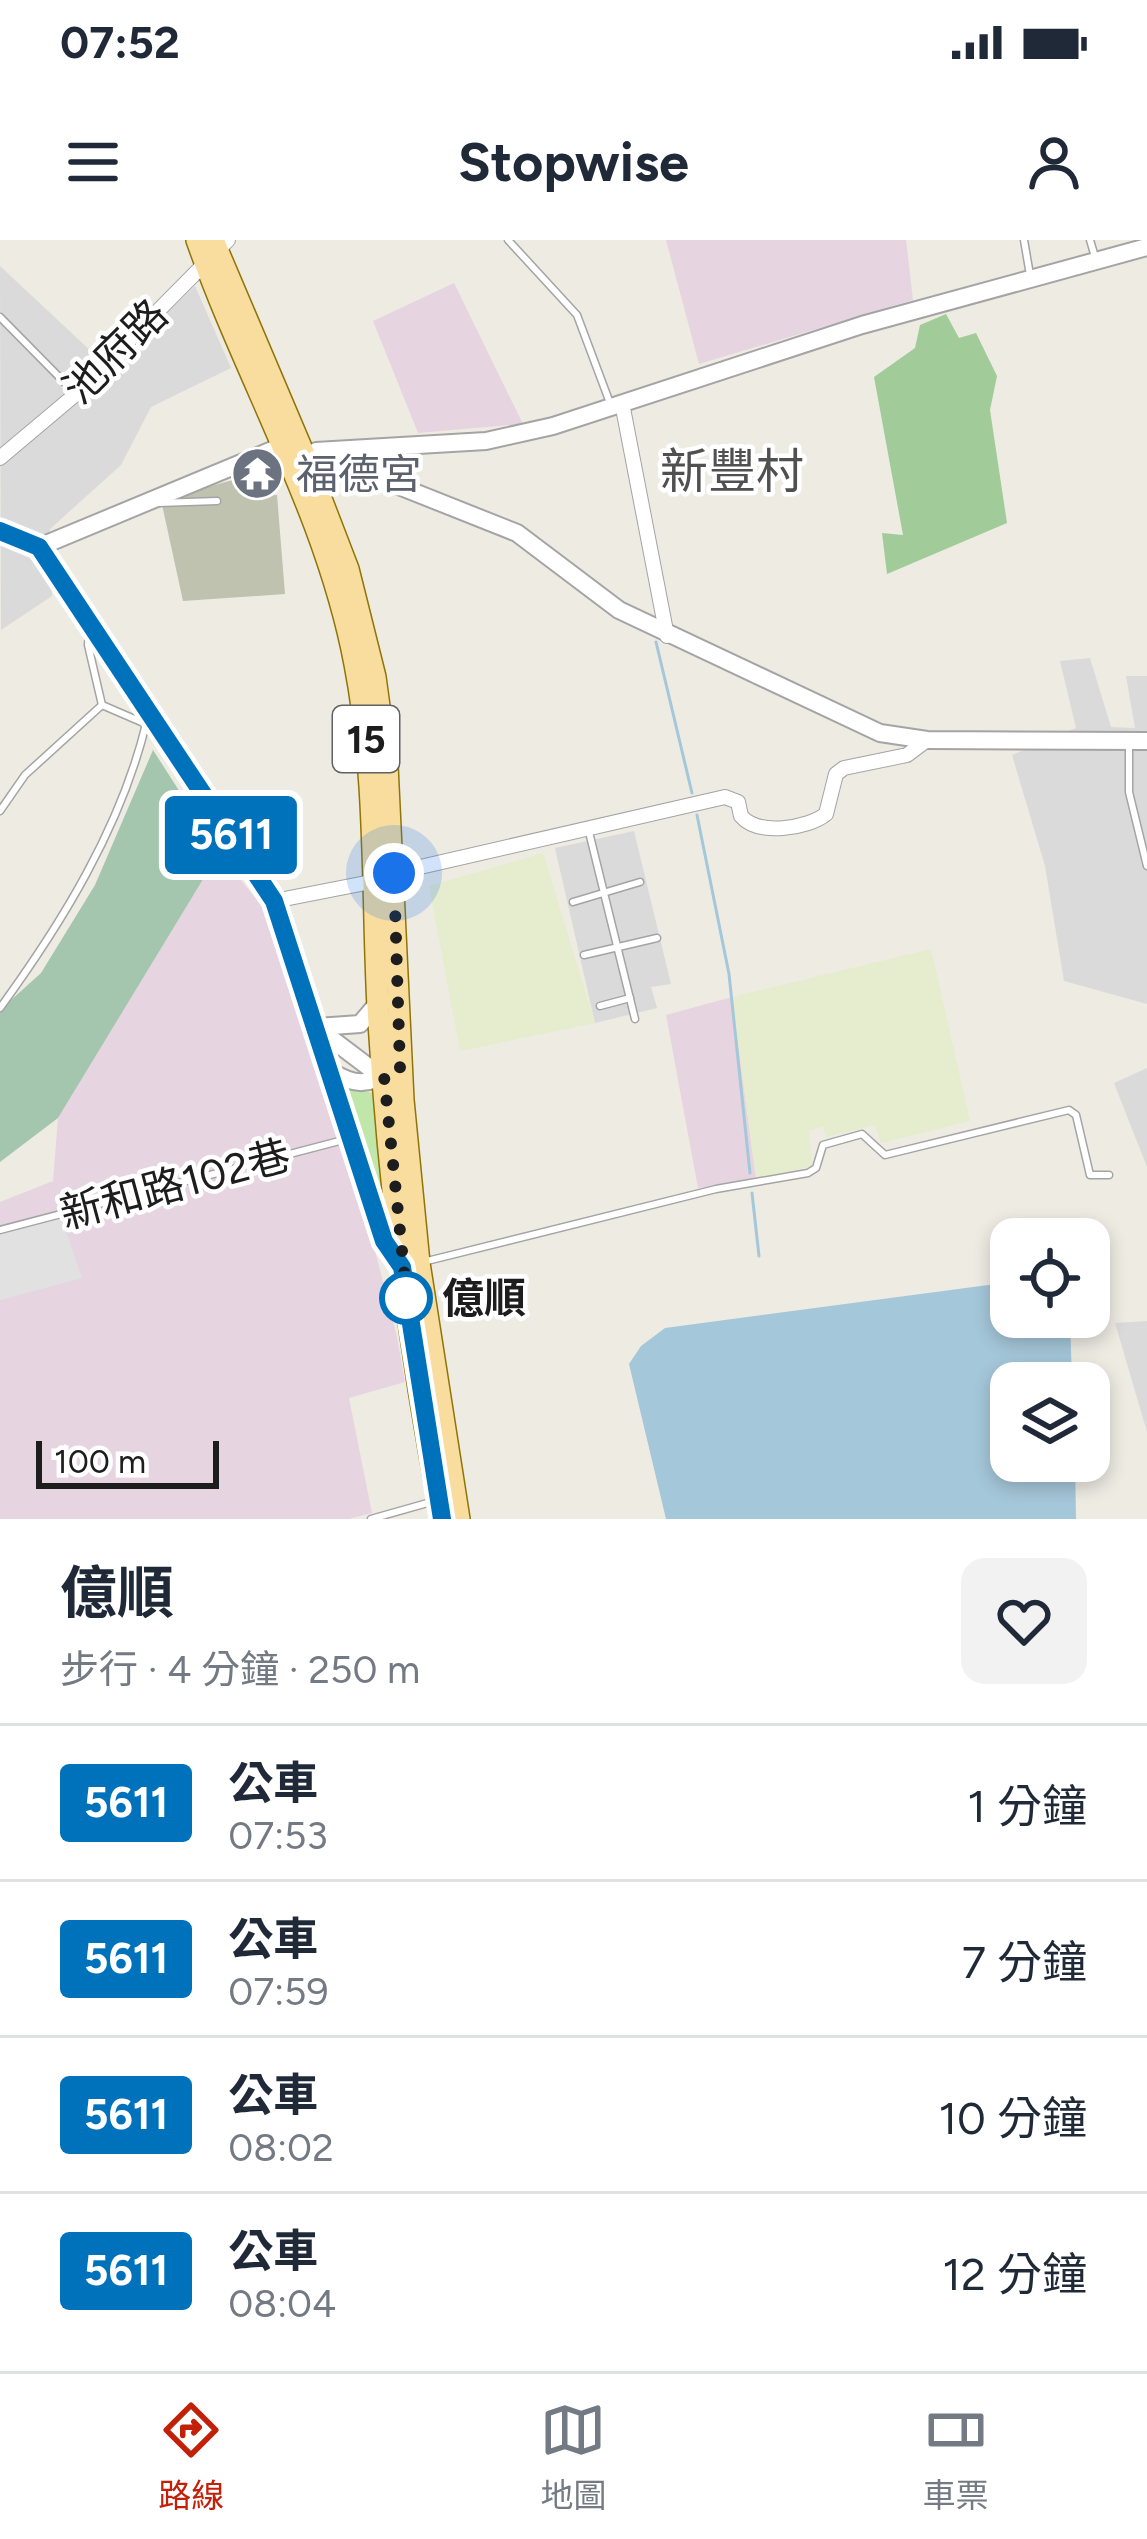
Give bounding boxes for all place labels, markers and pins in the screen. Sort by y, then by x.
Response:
temple icon: 福德宮 [229,446,285,502]
place label: 福德宮 [296,449,422,500]
marker: 億順 [381,1273,431,1323]
place label: 億順 [442,1273,526,1324]

